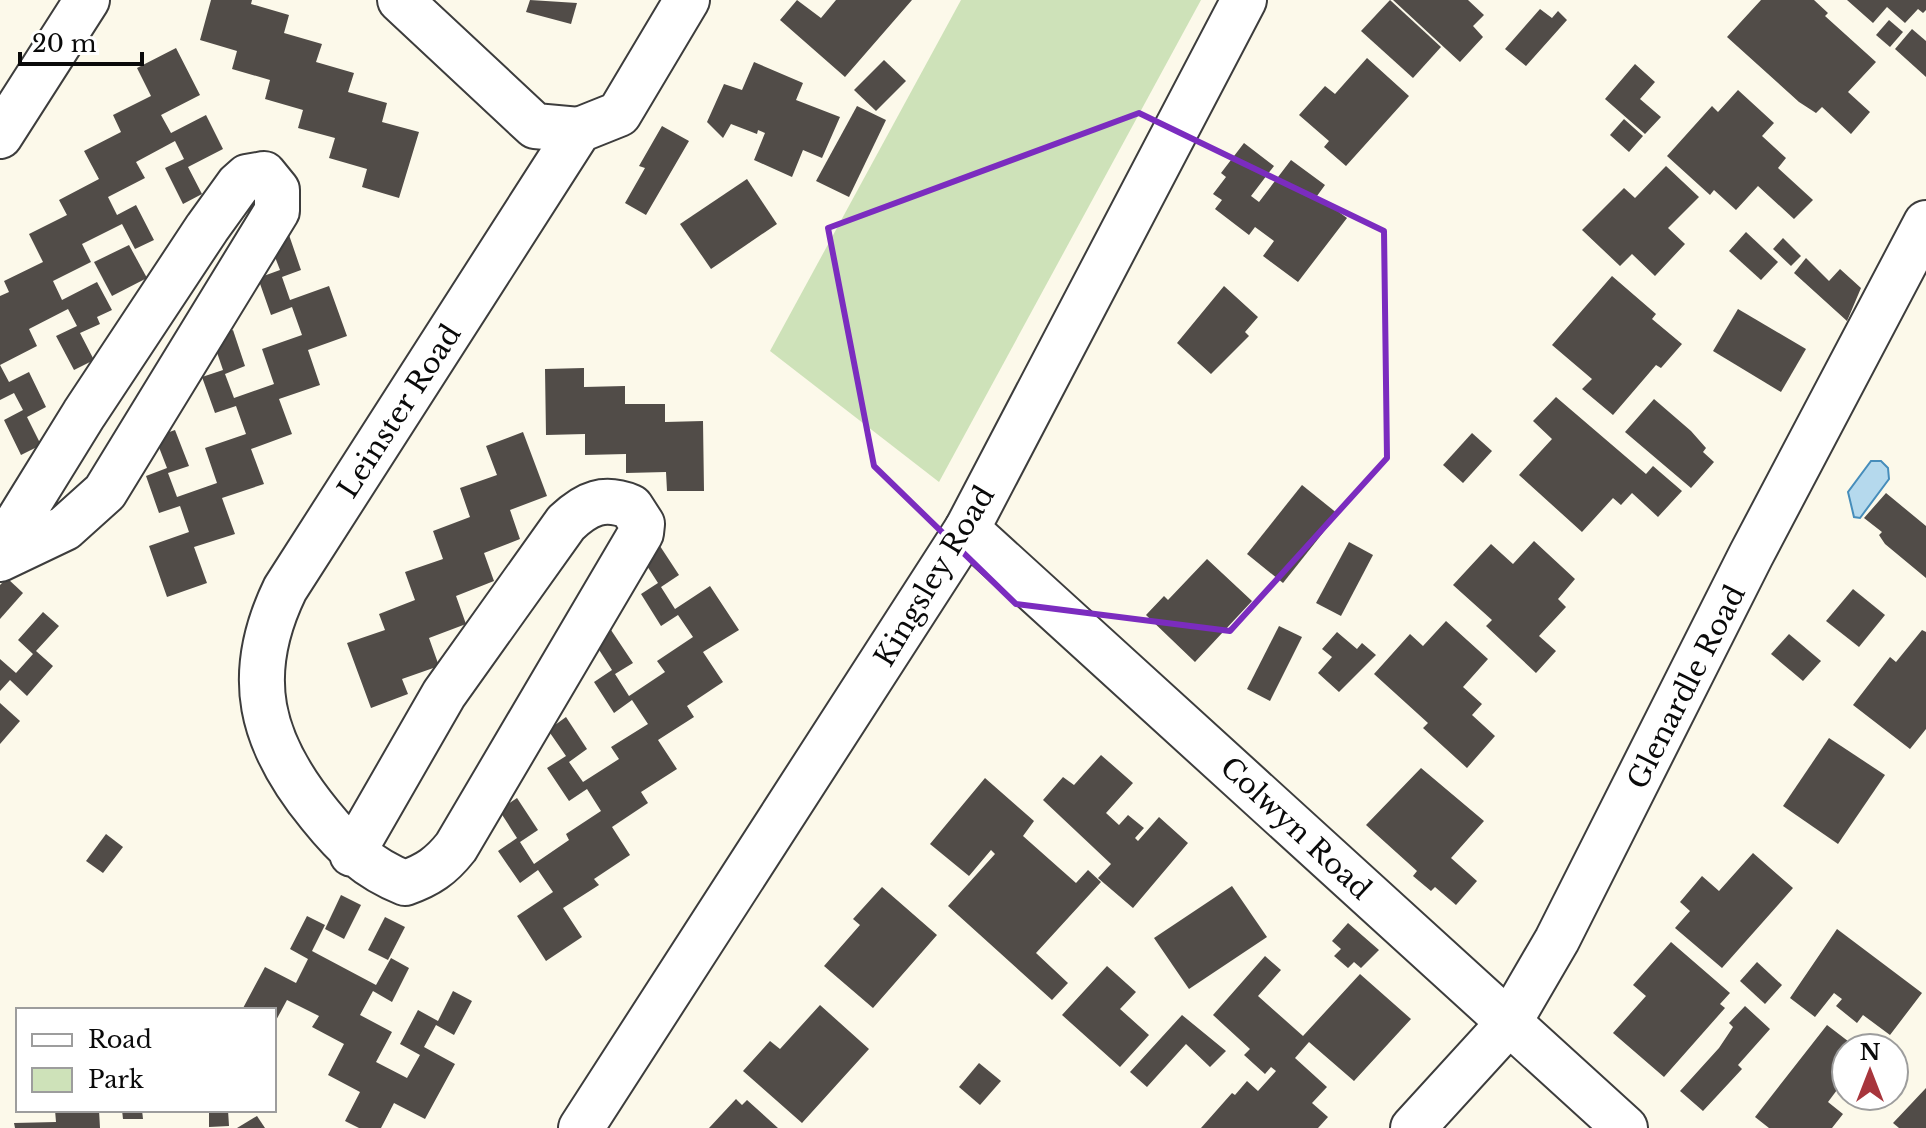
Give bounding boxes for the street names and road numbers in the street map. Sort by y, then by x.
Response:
street label: Leinster Road [330,318,469,505]
street label: Kingsley Road [867,480,1002,673]
street label: Glenardle Road [1620,579,1753,795]
street label: Colwyn Road [1213,750,1378,907]

